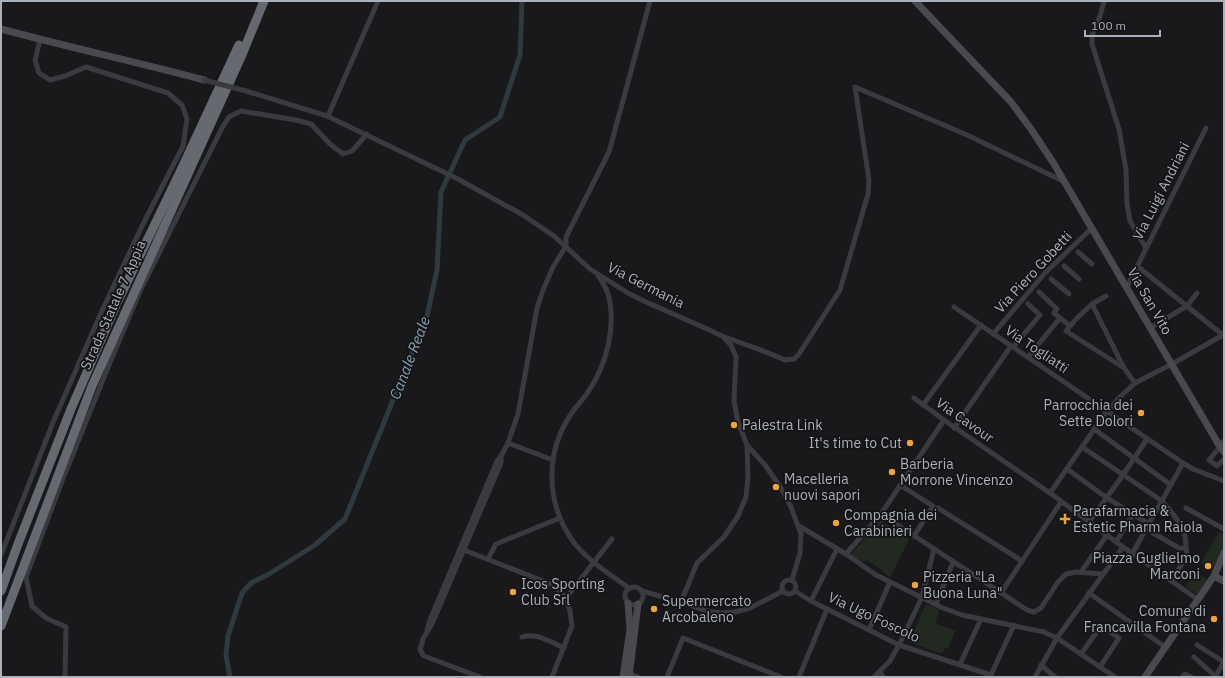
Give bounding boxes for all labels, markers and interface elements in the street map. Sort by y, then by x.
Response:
scale bar [1085,12,1160,38]
text: 100 m [1091,18,1126,33]
street label: Via Luigi Andriani [1128,139,1194,243]
street label: Via Piero Gobetti [991,227,1075,317]
street label: Strada Statale 7 Appia [76,237,150,373]
street label: Via Germania [604,258,688,312]
street label: Via San Vito [1124,264,1176,338]
water label: Canale Reale [385,314,434,402]
street label: Via Togliatti [1002,321,1072,377]
street label: Via Cavour [933,394,997,446]
place label: Parrocchia dei Sette Dolori [1044,396,1133,430]
marker: Parrocchia dei Sette Dolori [1136,408,1146,418]
place label: Palestra Link [742,416,823,434]
marker: Palestra Link [729,420,739,430]
place label: It's time to Cut [809,434,902,452]
marker: It's time to Cut [905,438,915,448]
place label: Barberia Morrone Vincenzo [900,455,1013,489]
marker: Barberia Morrone Vincenzo [887,467,897,477]
place label: Macelleria nuovi sapori [784,470,860,504]
marker: Macelleria nuovi sapori [771,482,781,492]
place label: Parafarmacia & Estetic Pharm Raiola [1073,502,1203,536]
place label: Compagnia dei Carabinieri [844,506,937,540]
marker: Parafarmacia & Estetic Pharm Raiola [1060,514,1070,524]
marker: Compagnia dei Carabinieri [831,518,841,528]
place label: Piazza Guglielmo Marconi [1093,549,1200,583]
marker: Piazza Guglielmo Marconi [1203,561,1213,571]
place label: Pizzeria "La Buona Luna" [923,568,1003,602]
place label: Icos Sporting Club Srl [521,575,605,609]
marker: Pizzeria "La Buona Luna" [910,580,920,590]
marker: Icos Sporting Club Srl [508,587,518,597]
street label: Via Ugo Foscolo [825,588,923,646]
place label: Supermercato Arcobaleno [662,592,751,626]
place label: Comune di Francavilla Fontana [1084,602,1207,636]
marker: Supermercato Arcobaleno [649,604,659,614]
marker: Comune di Francavilla Fontana [1209,614,1219,624]

